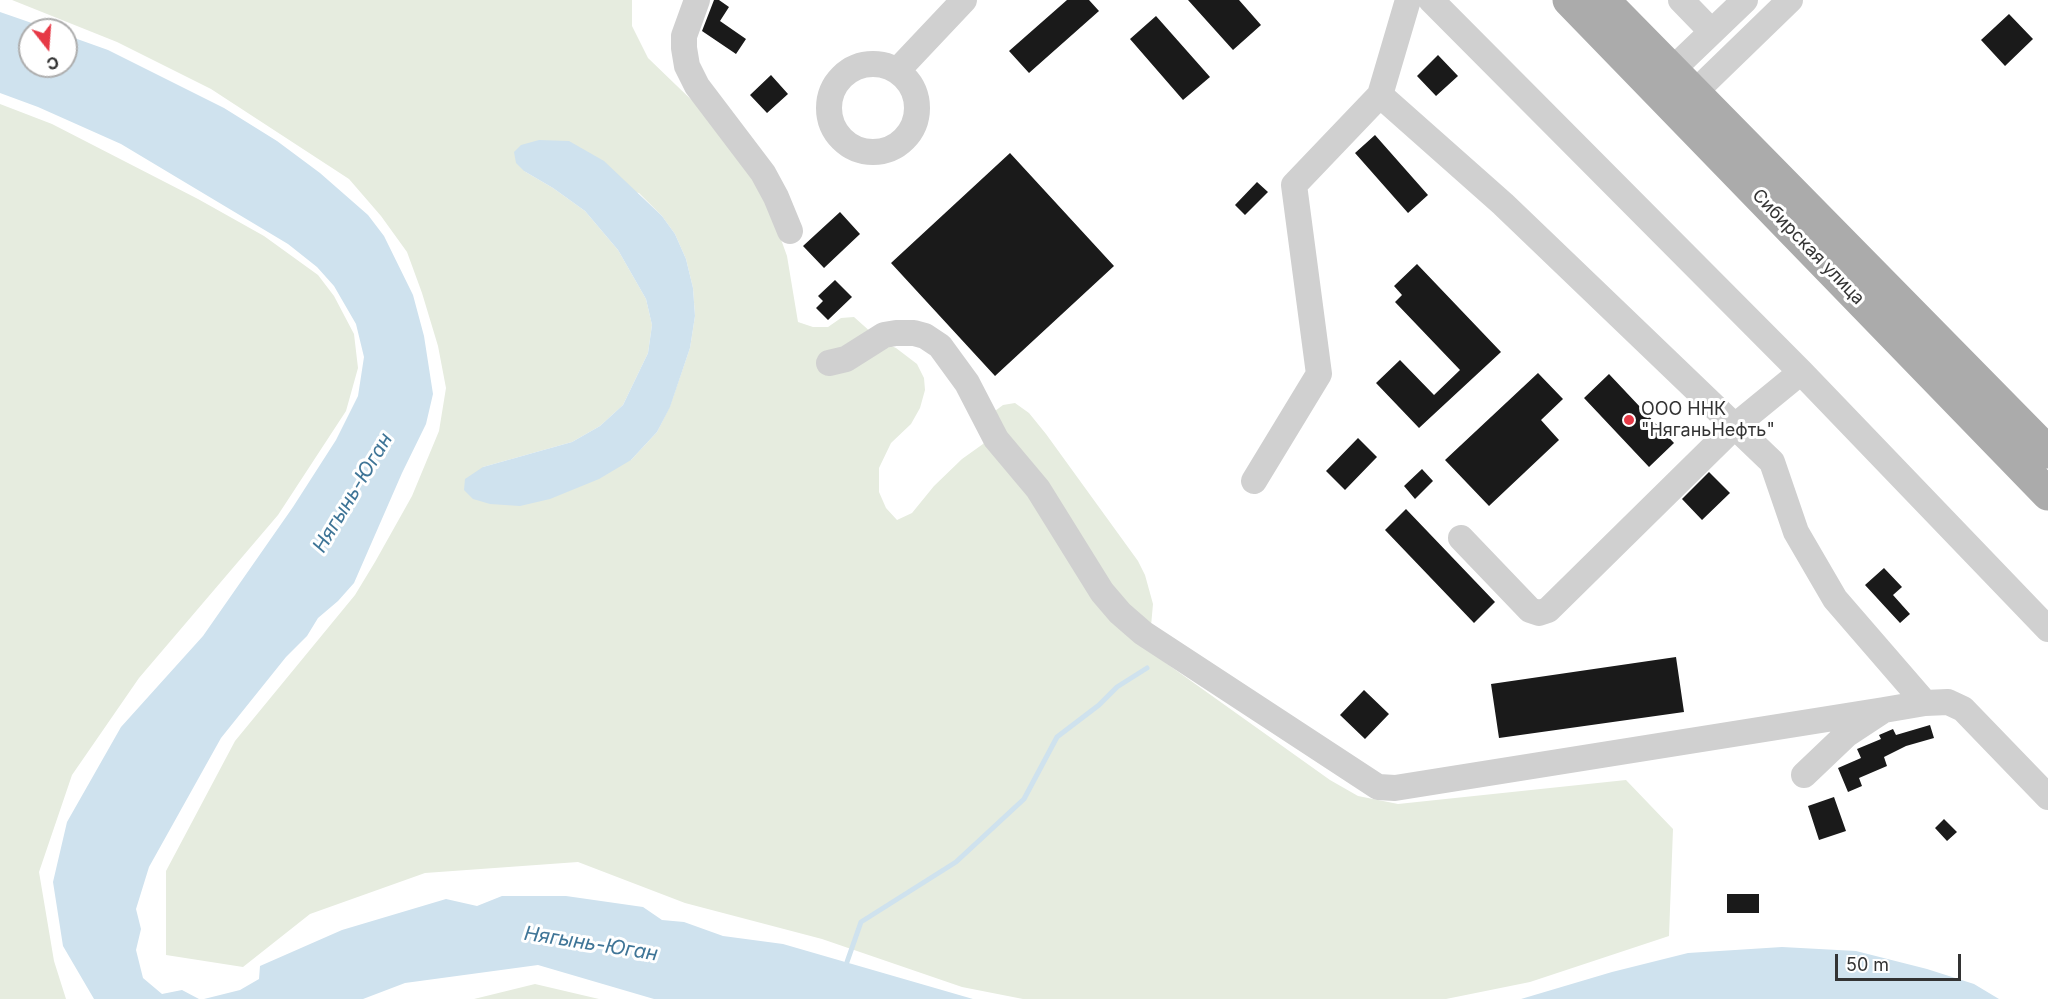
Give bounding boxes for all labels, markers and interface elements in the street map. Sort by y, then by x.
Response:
north arrow [18,18,78,78]
text: С [44,52,61,75]
street label: Сибирская улица [1747,185,1869,309]
place label: ООО ННК "НяганьНефть" [1641,399,1775,442]
marker: ООО ННК "НяганьНефть" [1622,413,1636,427]
water label: Нягынь-Юган [308,429,398,557]
water label: Нягынь-Юган [522,922,660,966]
scale bar [1838,942,1964,980]
text: 50 m [1846,954,1889,975]

